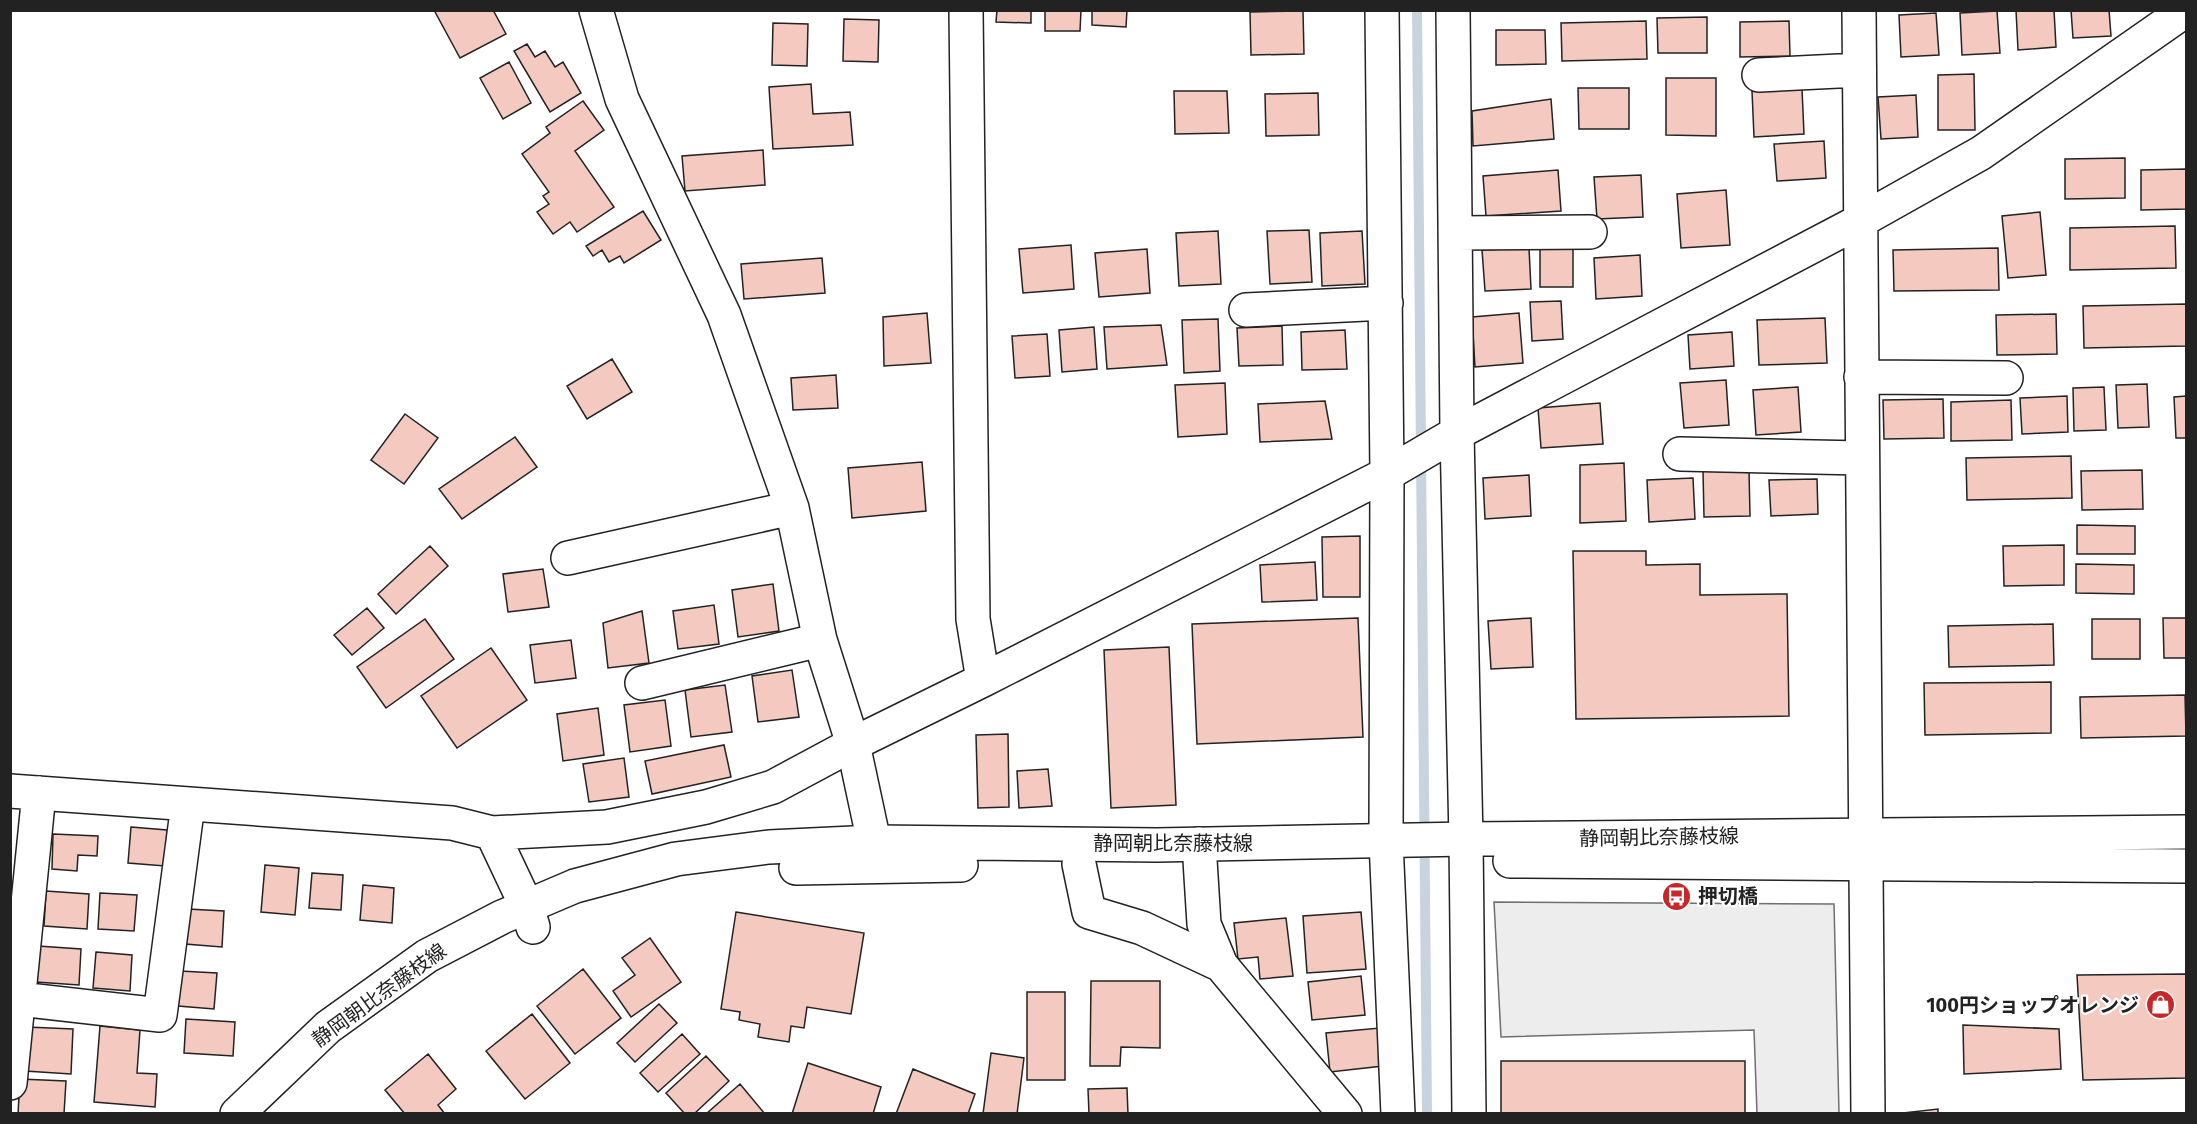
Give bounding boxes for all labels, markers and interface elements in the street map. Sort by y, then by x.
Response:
street label: 静岡朝比奈藤枝線 [1579,824,1739,850]
street label: 静岡朝比奈藤枝線 [1093,831,1253,855]
bus stop icon: 押切橋 [1661,880,1693,912]
place label: 押切橋 [1698,884,1758,908]
street label: 静岡朝比奈藤枝線 [307,938,451,1052]
shop icon: 100円ショップオレンジ [2144,989,2176,1021]
place label: 100円ショップオレンジ [1926,993,2139,1017]

